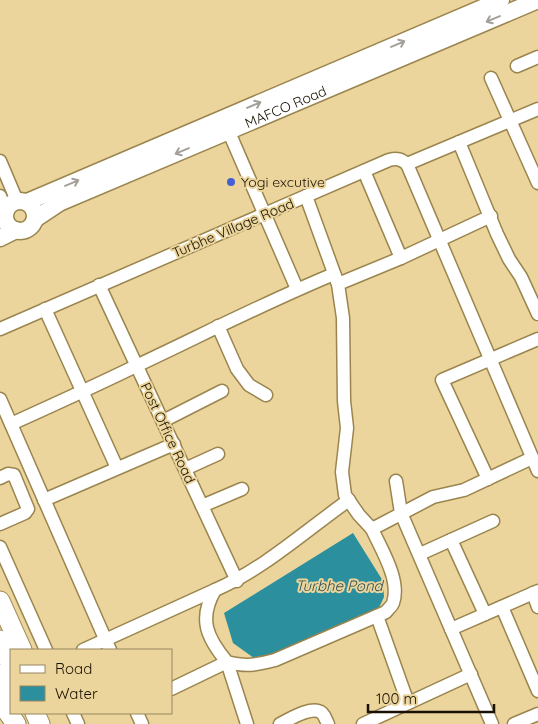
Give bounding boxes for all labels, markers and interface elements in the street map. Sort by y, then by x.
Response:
one-way arrow [486,15,501,25]
one-way arrow [390,39,405,48]
street label: MAFCO Road [242,82,329,132]
one-way arrow [246,100,261,110]
one-way arrow [175,146,190,156]
place label: Yogi excutive [241,173,325,191]
marker: Yogi excutive [225,176,237,188]
one-way arrow [64,177,79,187]
street label: Turbhe Village Road [169,194,297,262]
street label: Post Office Road [137,380,199,486]
water label: Turbhe Pond [295,576,385,595]
legend [10,649,172,714]
text: Road [55,659,92,678]
scale bar [368,682,494,714]
text: Water [55,684,98,703]
text: 100 m [376,689,417,708]

